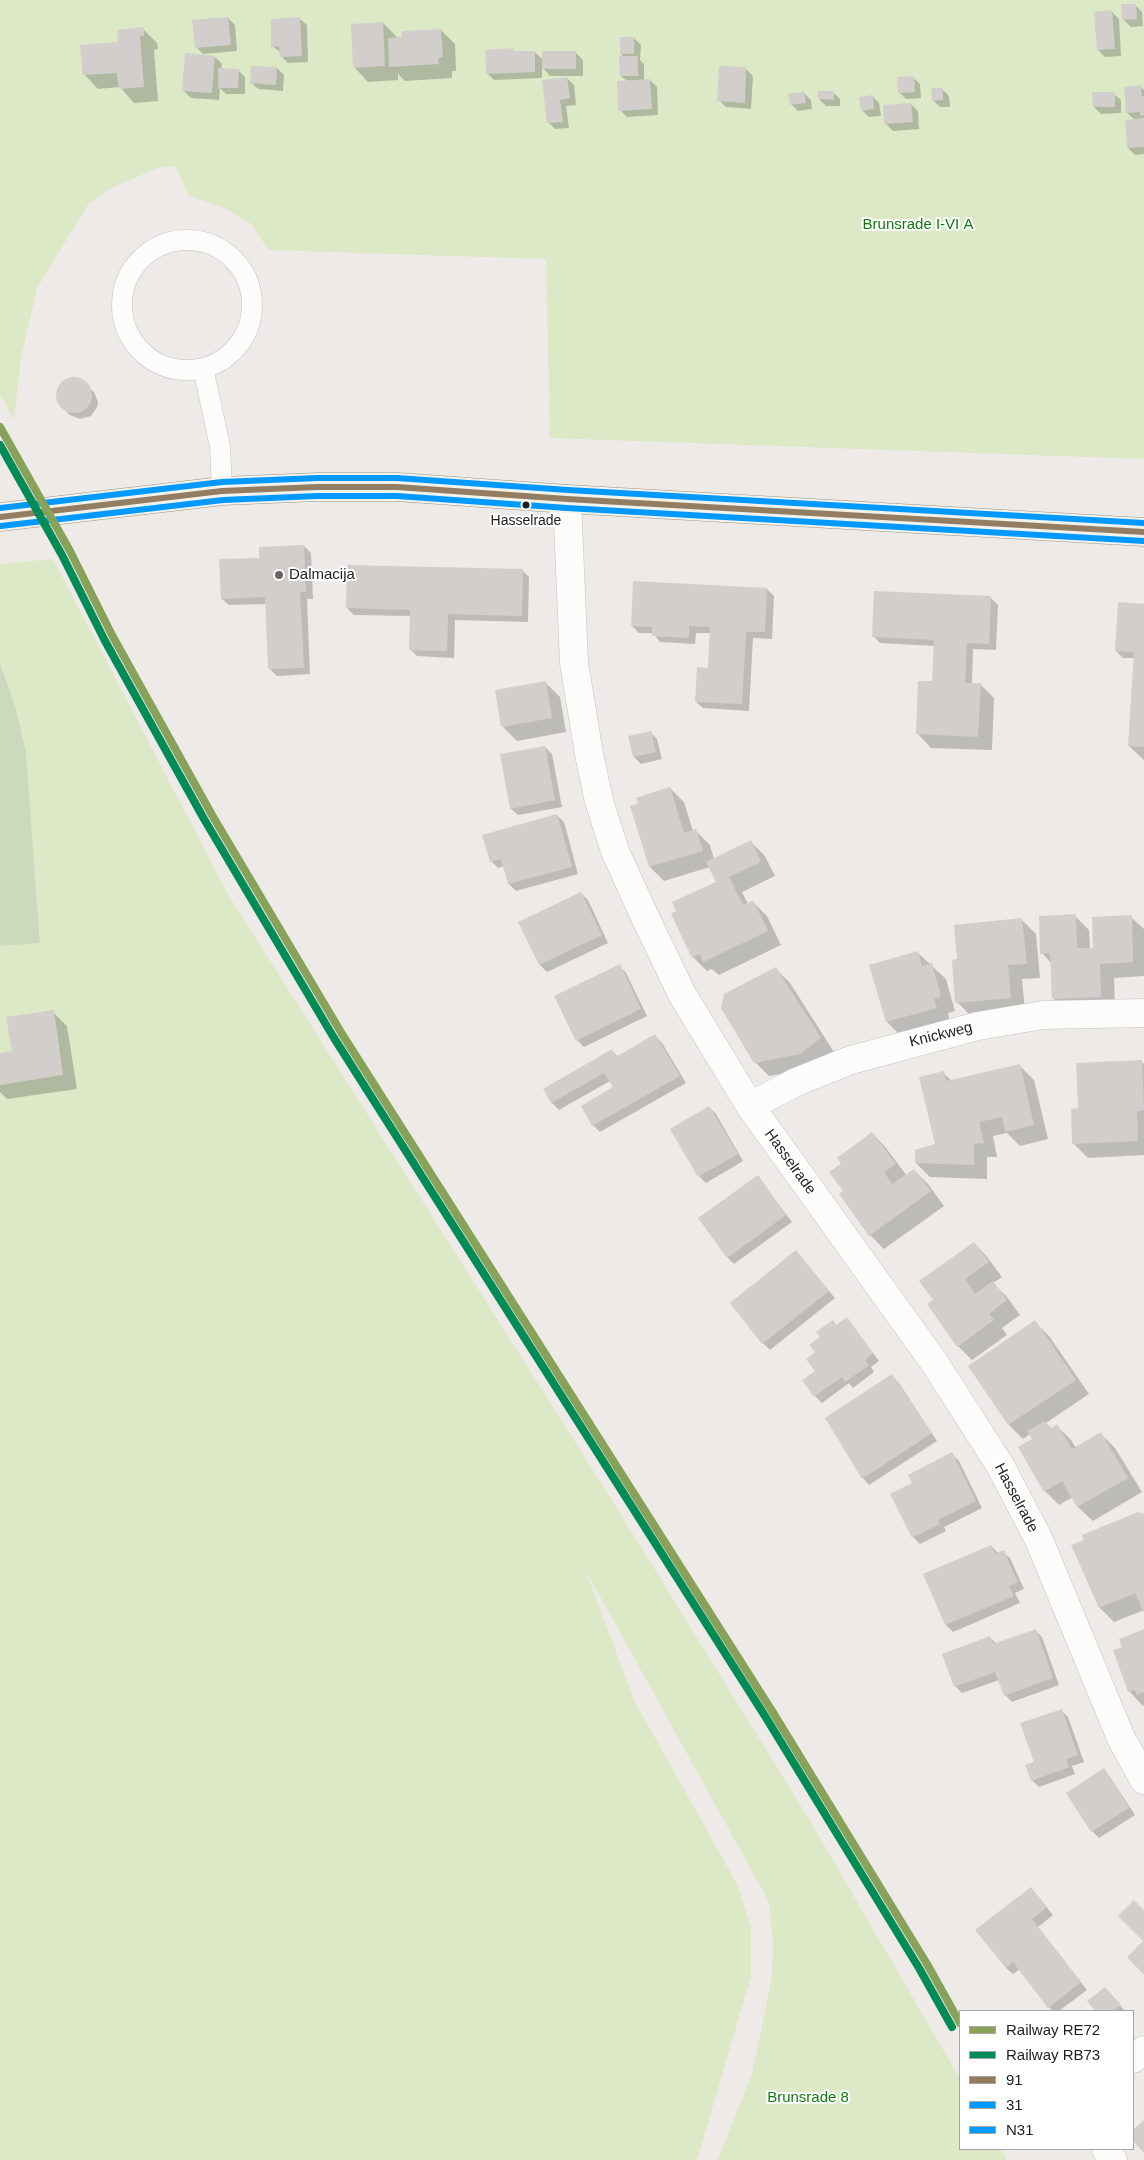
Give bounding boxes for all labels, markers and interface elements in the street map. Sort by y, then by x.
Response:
park label: Brunsrade I-VI A [863,216,973,234]
marker: Hasselrade [521,500,531,510]
place label: Hasselrade [491,513,561,529]
place label: Dalmacija [289,566,355,584]
marker: Dalmacija [273,569,285,581]
street label: Knickweg [908,1019,974,1051]
street label: Hasselrade [760,1126,820,1198]
street label: Hasselrade [990,1460,1042,1536]
legend [959,2010,1134,2150]
text: Railway RE72 [1006,2021,1100,2038]
text: Railway RB73 [1006,2046,1100,2063]
text: 91 [1006,2071,1023,2088]
park label: Brunsrade 8 [767,2089,849,2107]
text: 31 [1006,2096,1023,2113]
text: N31 [1006,2121,1034,2138]

